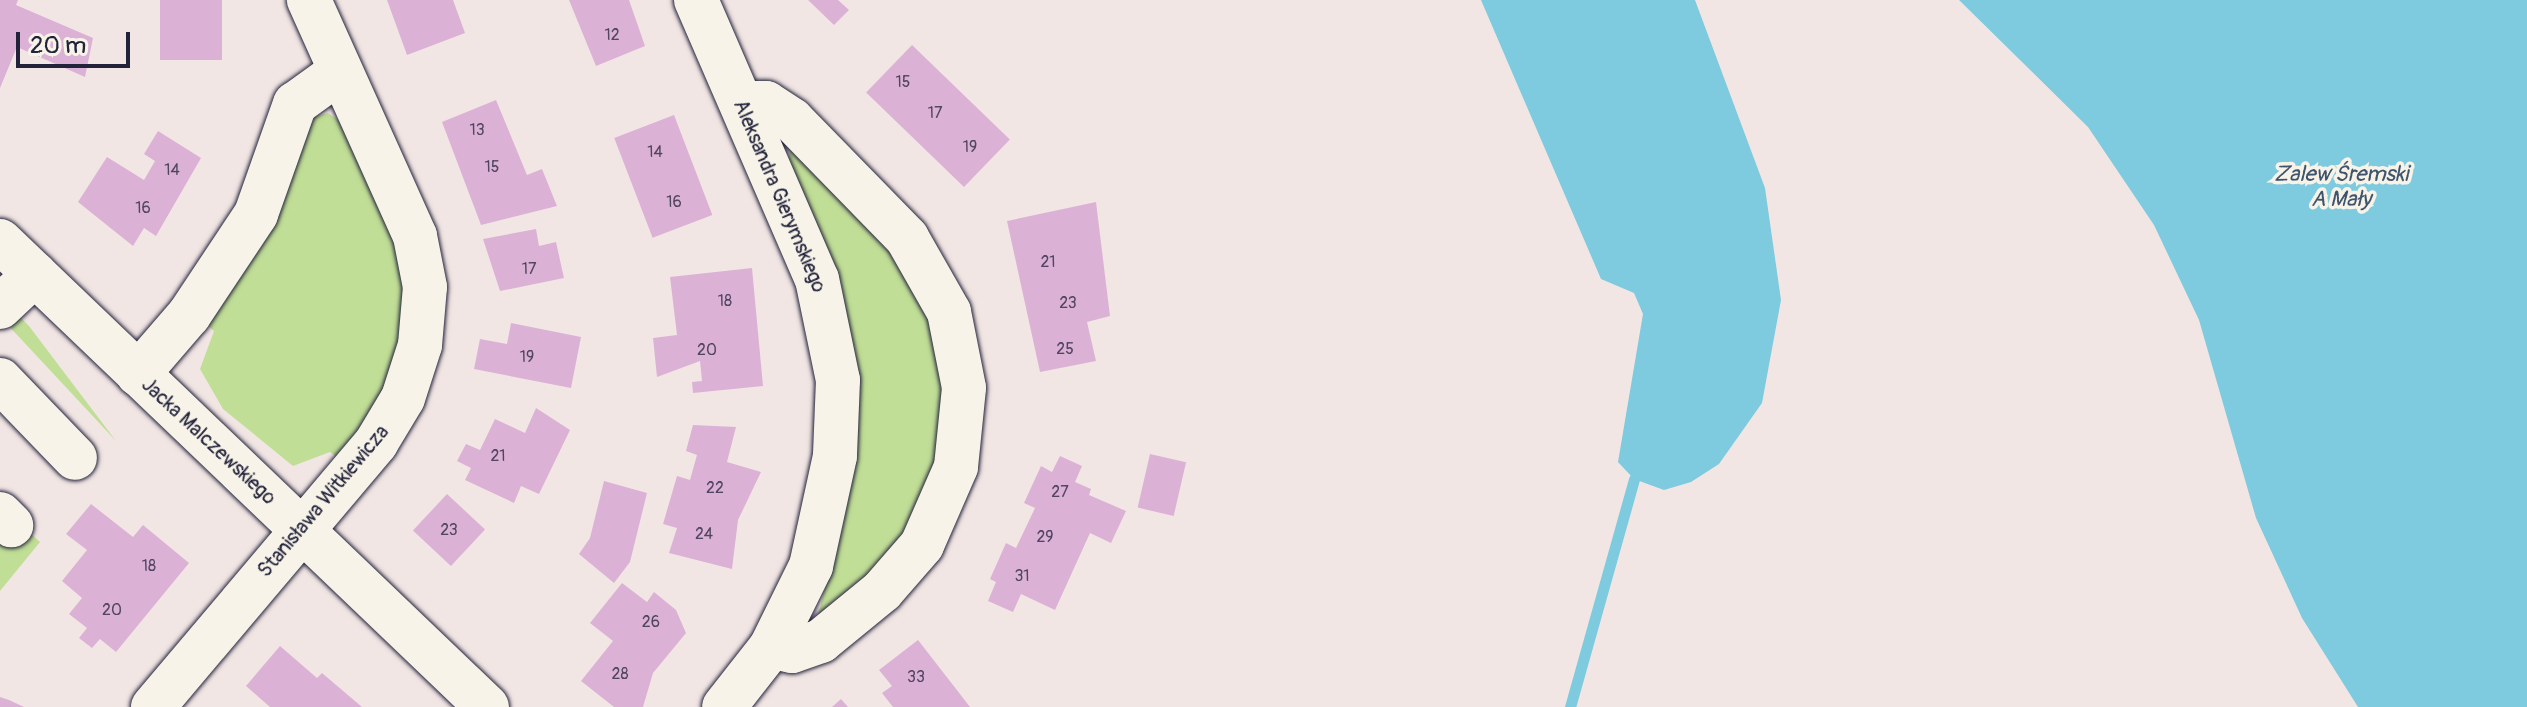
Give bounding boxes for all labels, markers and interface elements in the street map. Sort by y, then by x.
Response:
scale bar [20,16,134,66]
house number: 12 [604,25,620,45]
text: 20 m [30,31,86,60]
house number: 15 [896,72,910,92]
street label: Aleksandra Gierymskiego [729,96,831,296]
house number: 17 [928,103,942,123]
house number: 13 [469,120,485,140]
house number: 19 [963,137,977,157]
house number: 14 [647,142,663,162]
house number: 15 [485,157,499,177]
house number: 14 [164,160,180,180]
water label: Zalew Śremski A Mały [2274,161,2408,212]
house number: 16 [666,192,682,212]
house number: 16 [135,198,151,218]
house number: 21 [1040,252,1056,272]
house number: 17 [522,259,536,279]
house number: 18 [718,291,732,311]
house number: 23 [1059,293,1077,313]
house number: 25 [1056,339,1074,359]
house number: 20 [697,340,717,360]
house number: 19 [520,347,534,367]
street label: Jacka Malczewskiego [137,373,281,509]
street label: Stanisława Witkiewicza [252,420,394,582]
house number: 21 [490,446,506,466]
house number: 22 [706,478,724,498]
house number: 27 [1051,482,1069,502]
house number: 23 [440,520,458,540]
house number: 24 [695,524,713,544]
house number: 29 [1036,527,1054,547]
house number: 18 [142,556,156,576]
house number: 31 [1014,566,1030,586]
house number: 20 [102,600,122,620]
house number: 26 [642,612,660,632]
house number: 28 [611,664,629,684]
house number: 33 [907,667,925,687]

